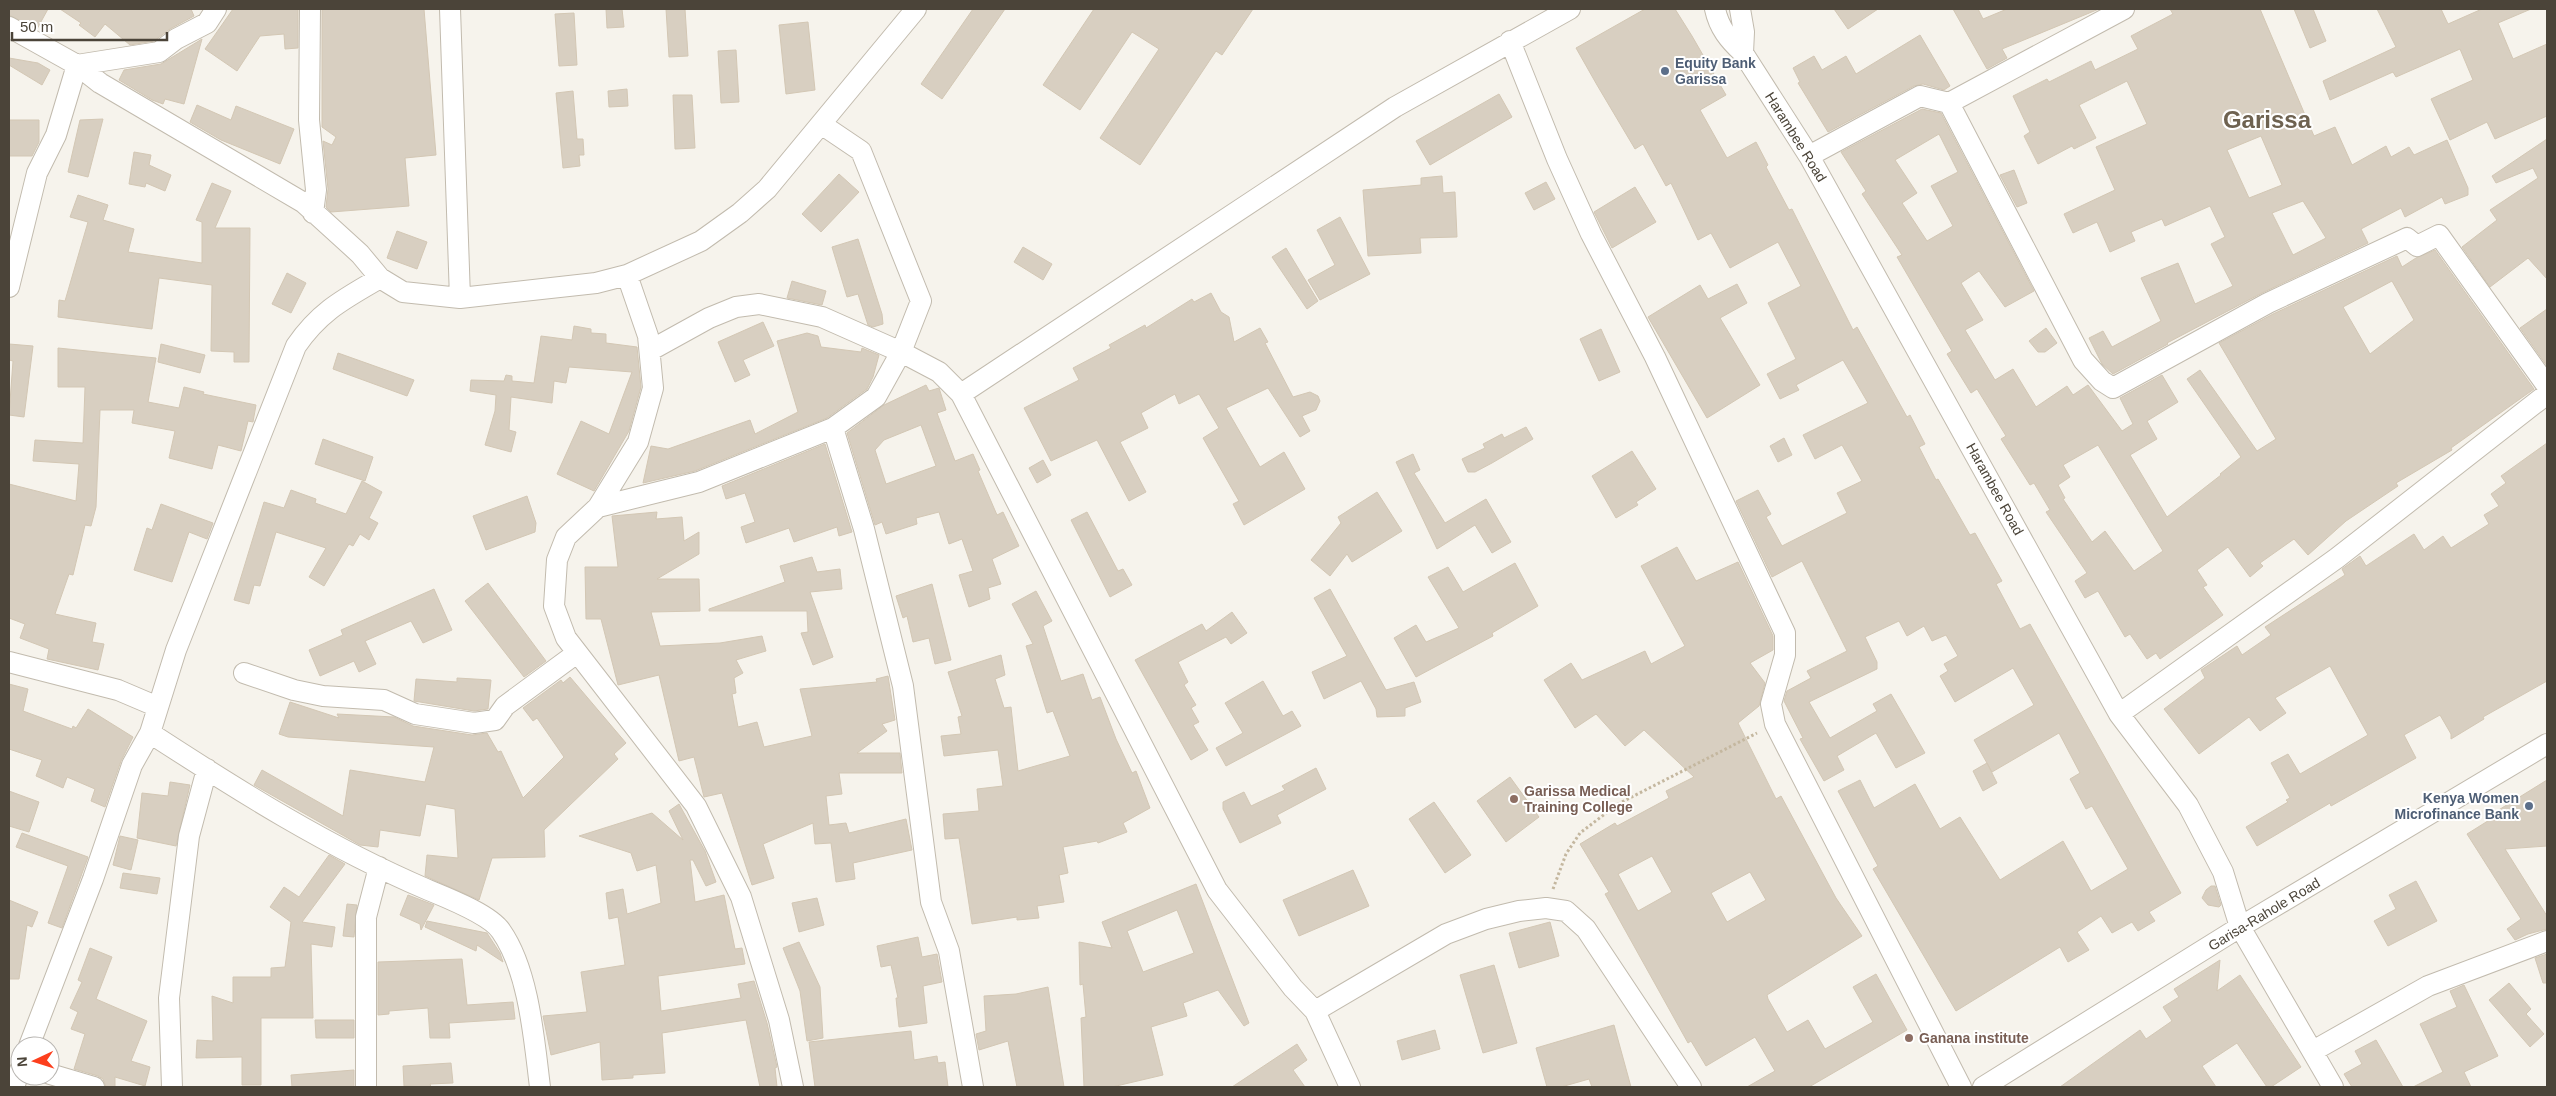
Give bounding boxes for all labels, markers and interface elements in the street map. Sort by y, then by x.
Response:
scale bar [12,10,168,42]
text: 50 m [20,18,53,35]
place label: Equity Bank Garissa [1675,55,1756,87]
marker: Equity Bank Garissa [1659,65,1671,77]
street label: Harambee Road [1762,89,1830,185]
district label: Garissa [2223,106,2312,133]
street label: Harambee Road [1963,440,2027,538]
place label: Garissa Medical Training College [1524,783,1633,815]
place label: Kenya Women Microfinance Bank [2395,790,2519,822]
marker: Garissa Medical Training College [1508,793,1520,805]
marker: Kenya Women Microfinance Bank [2523,800,2535,812]
street label: Garisa-Rahole Road [2205,874,2323,954]
place label: Ganana institute [1919,1030,2029,1046]
marker: Ganana institute [1903,1032,1915,1044]
north arrow [10,1036,60,1086]
text: N [14,1056,30,1068]

